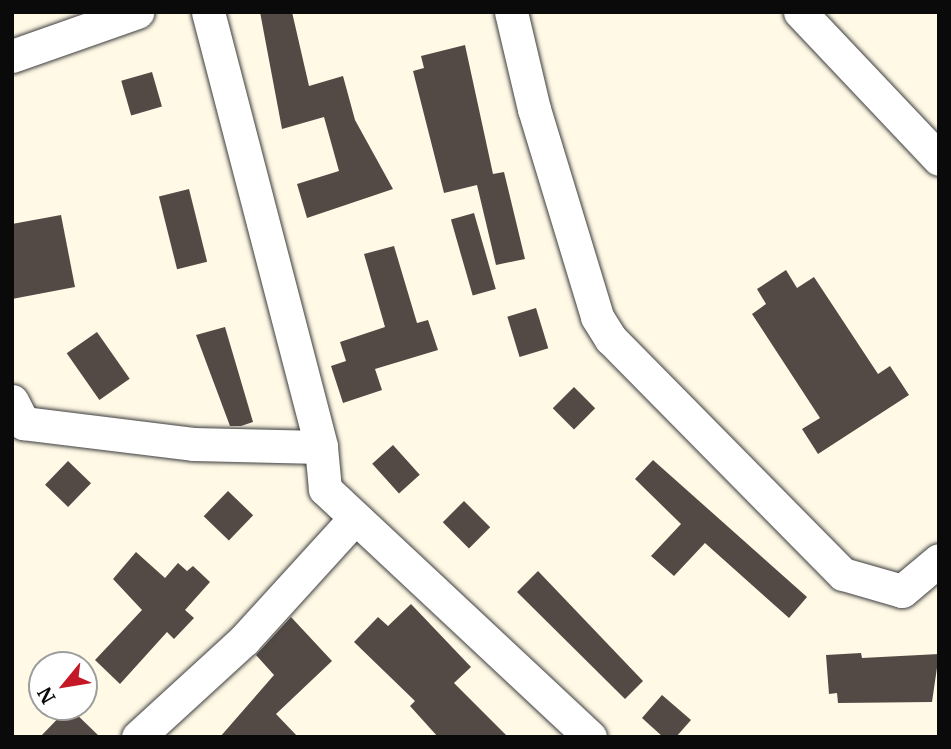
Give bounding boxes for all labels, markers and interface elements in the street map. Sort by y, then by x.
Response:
north arrow [28,651,98,721]
text: N [32,683,61,708]

